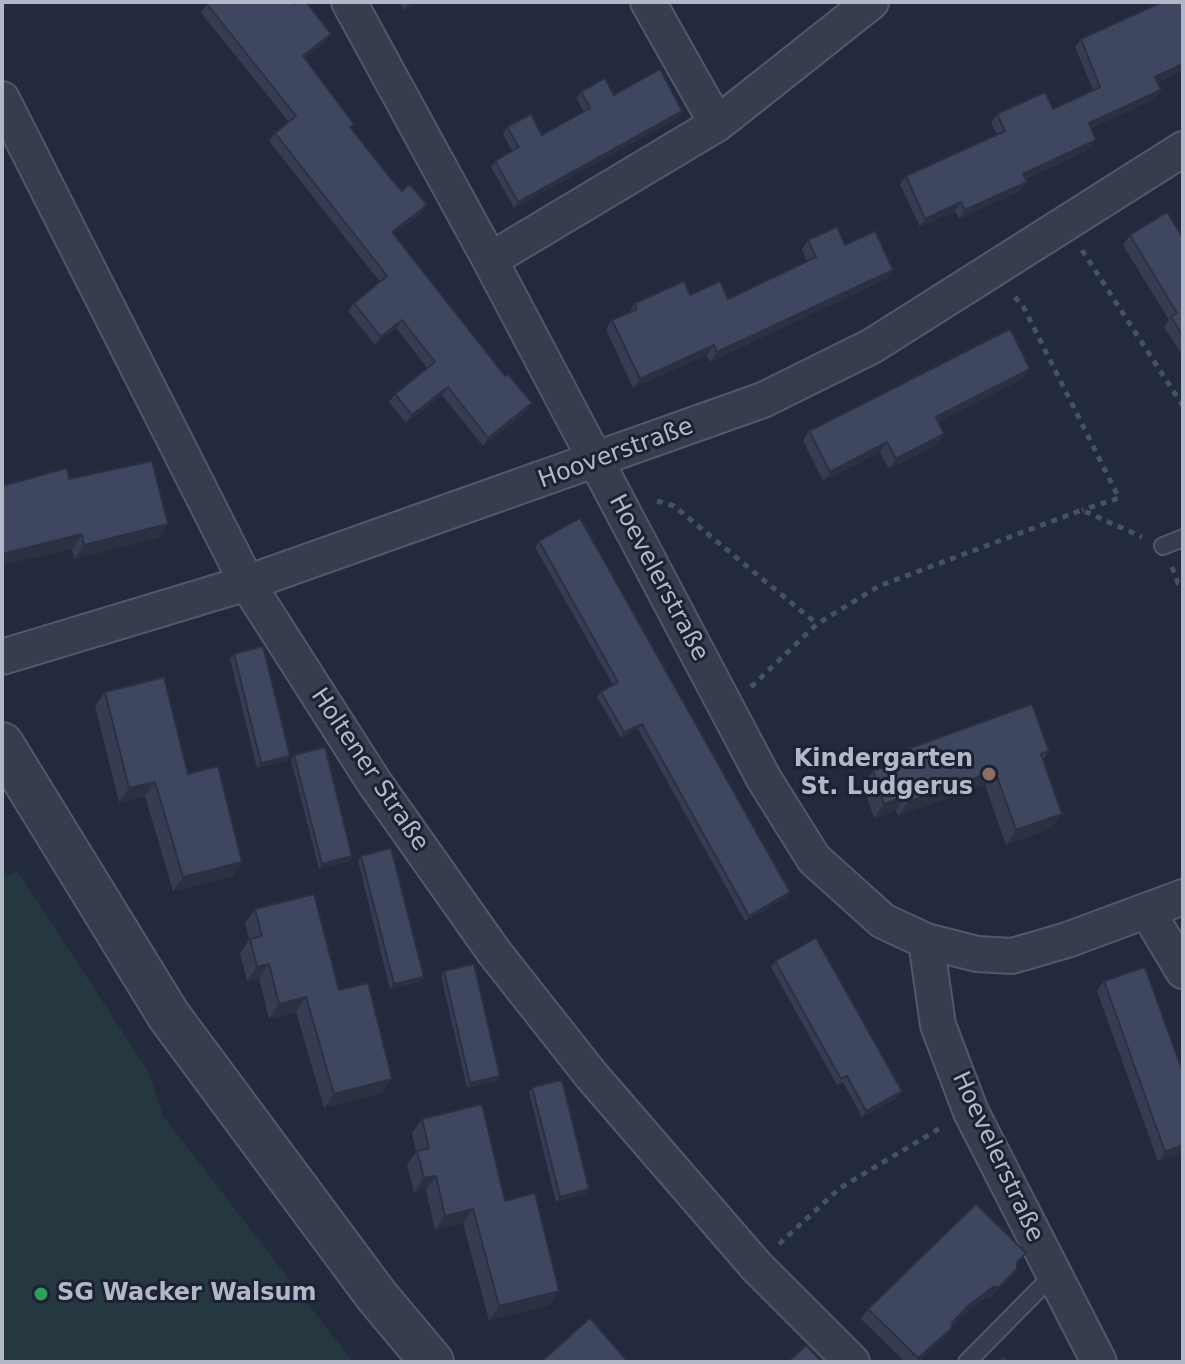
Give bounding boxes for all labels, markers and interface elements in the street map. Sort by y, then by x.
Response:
street label: Hooverstraße [535,413,697,495]
street label: Hoevelerstraße [602,490,714,666]
street label: Holtener Straße [304,683,434,857]
place label: Kindergarten St. Ludgerus [794,746,973,802]
marker: Kindergarten St. Ludgerus [980,765,998,783]
street label: Hoevelerstraße [945,1067,1049,1247]
place label: SG Wacker Walsum [57,1280,317,1308]
marker: SG Wacker Walsum [32,1285,50,1303]

